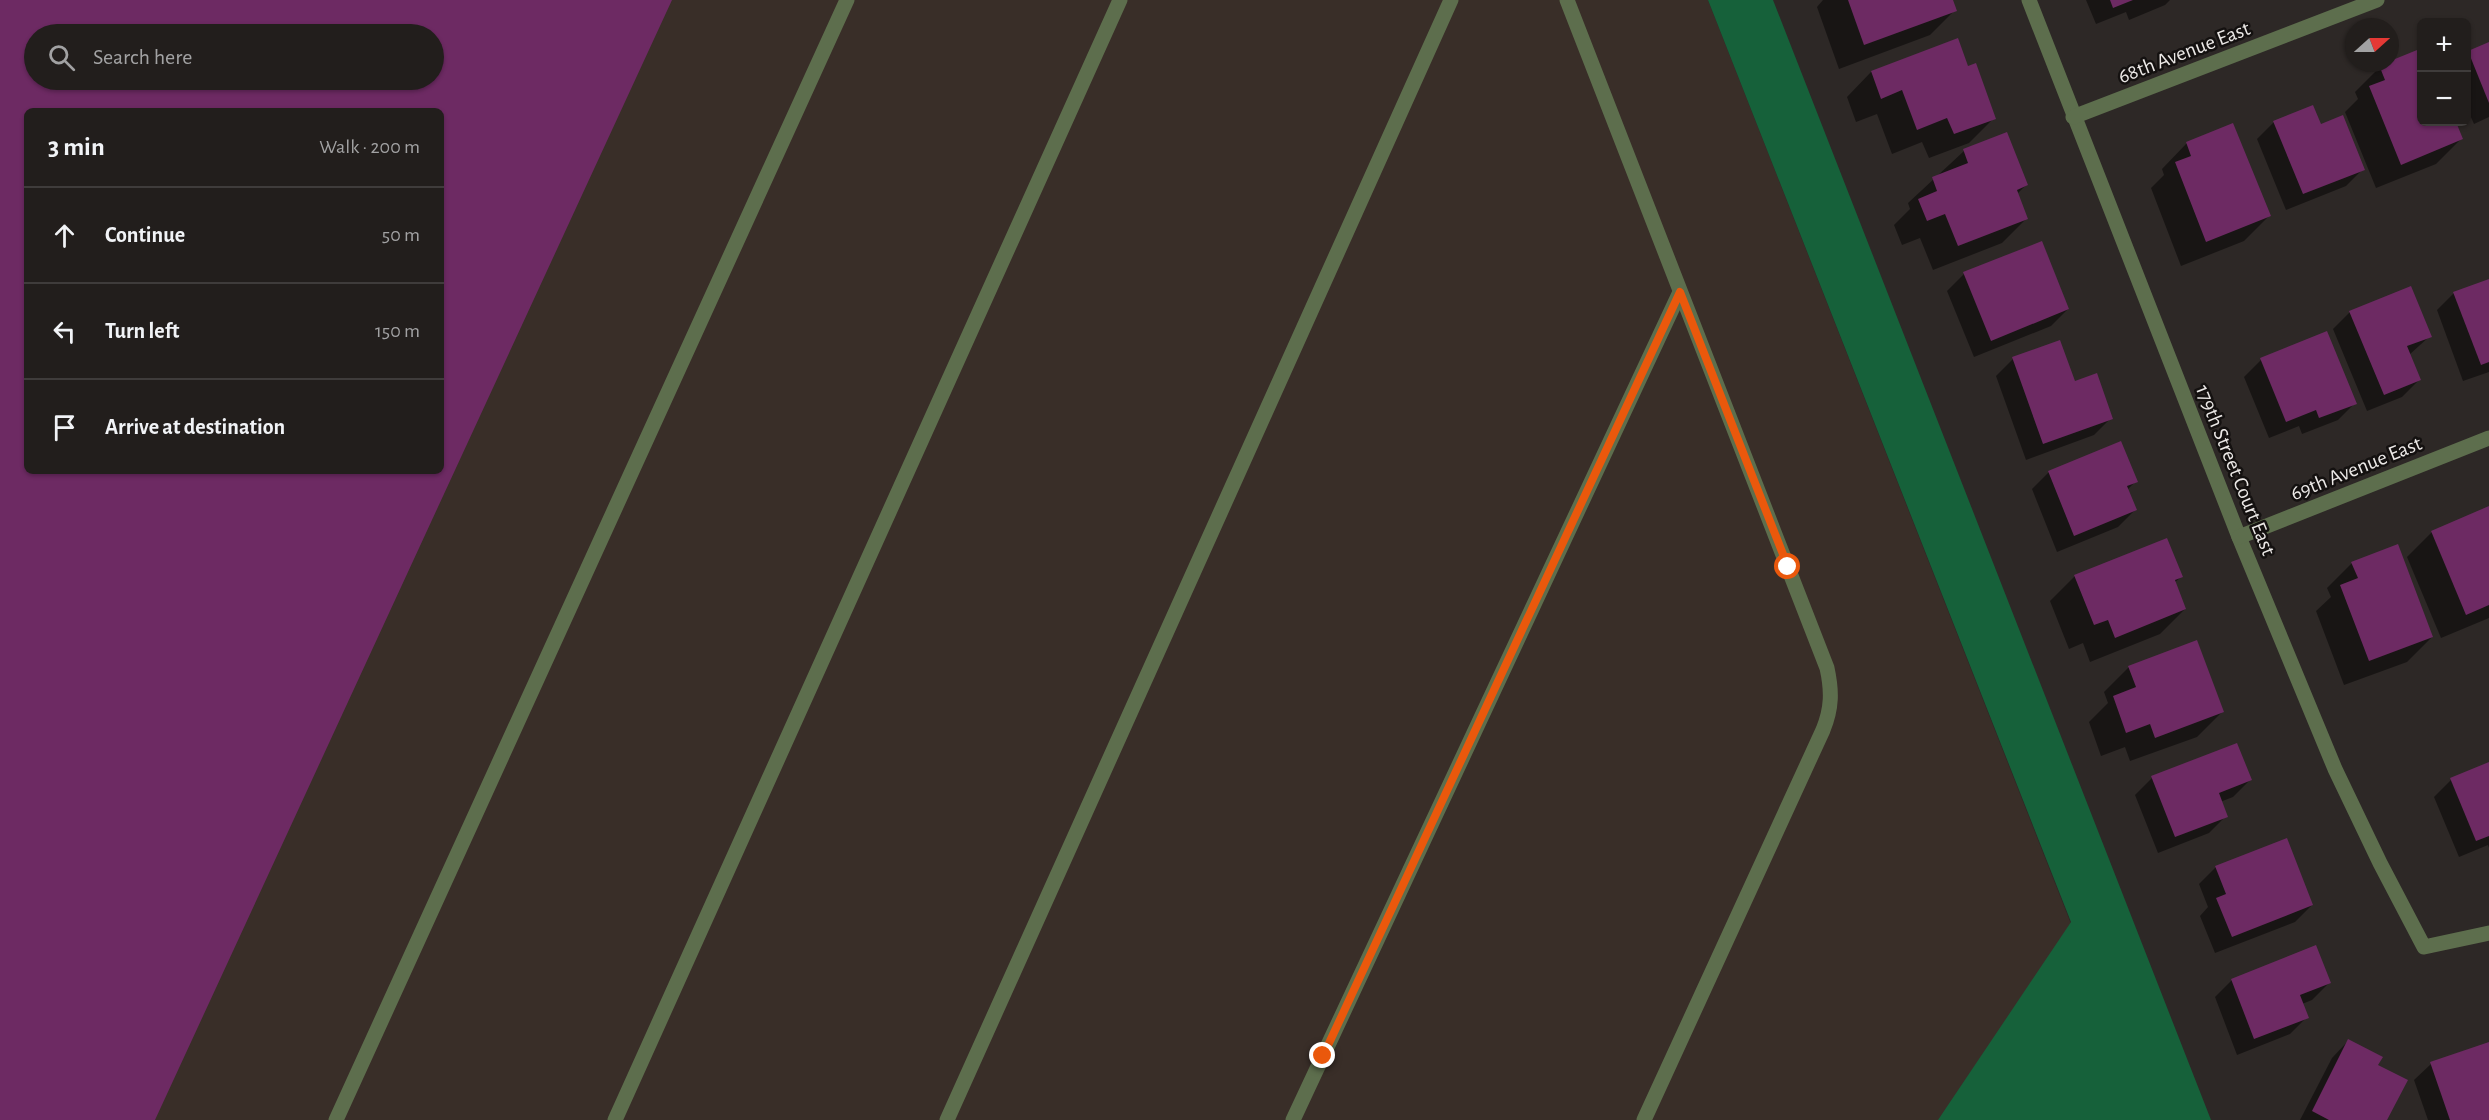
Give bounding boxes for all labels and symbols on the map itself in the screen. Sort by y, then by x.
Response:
street label: 68th Avenue East [2115,18,2253,87]
north arrow [2345,18,2399,72]
street label: 179th Street Court East [2192,382,2279,559]
street label: 69th Avenue East [2288,433,2425,504]
route start [1774,553,1800,579]
route end [1309,1042,1335,1068]

